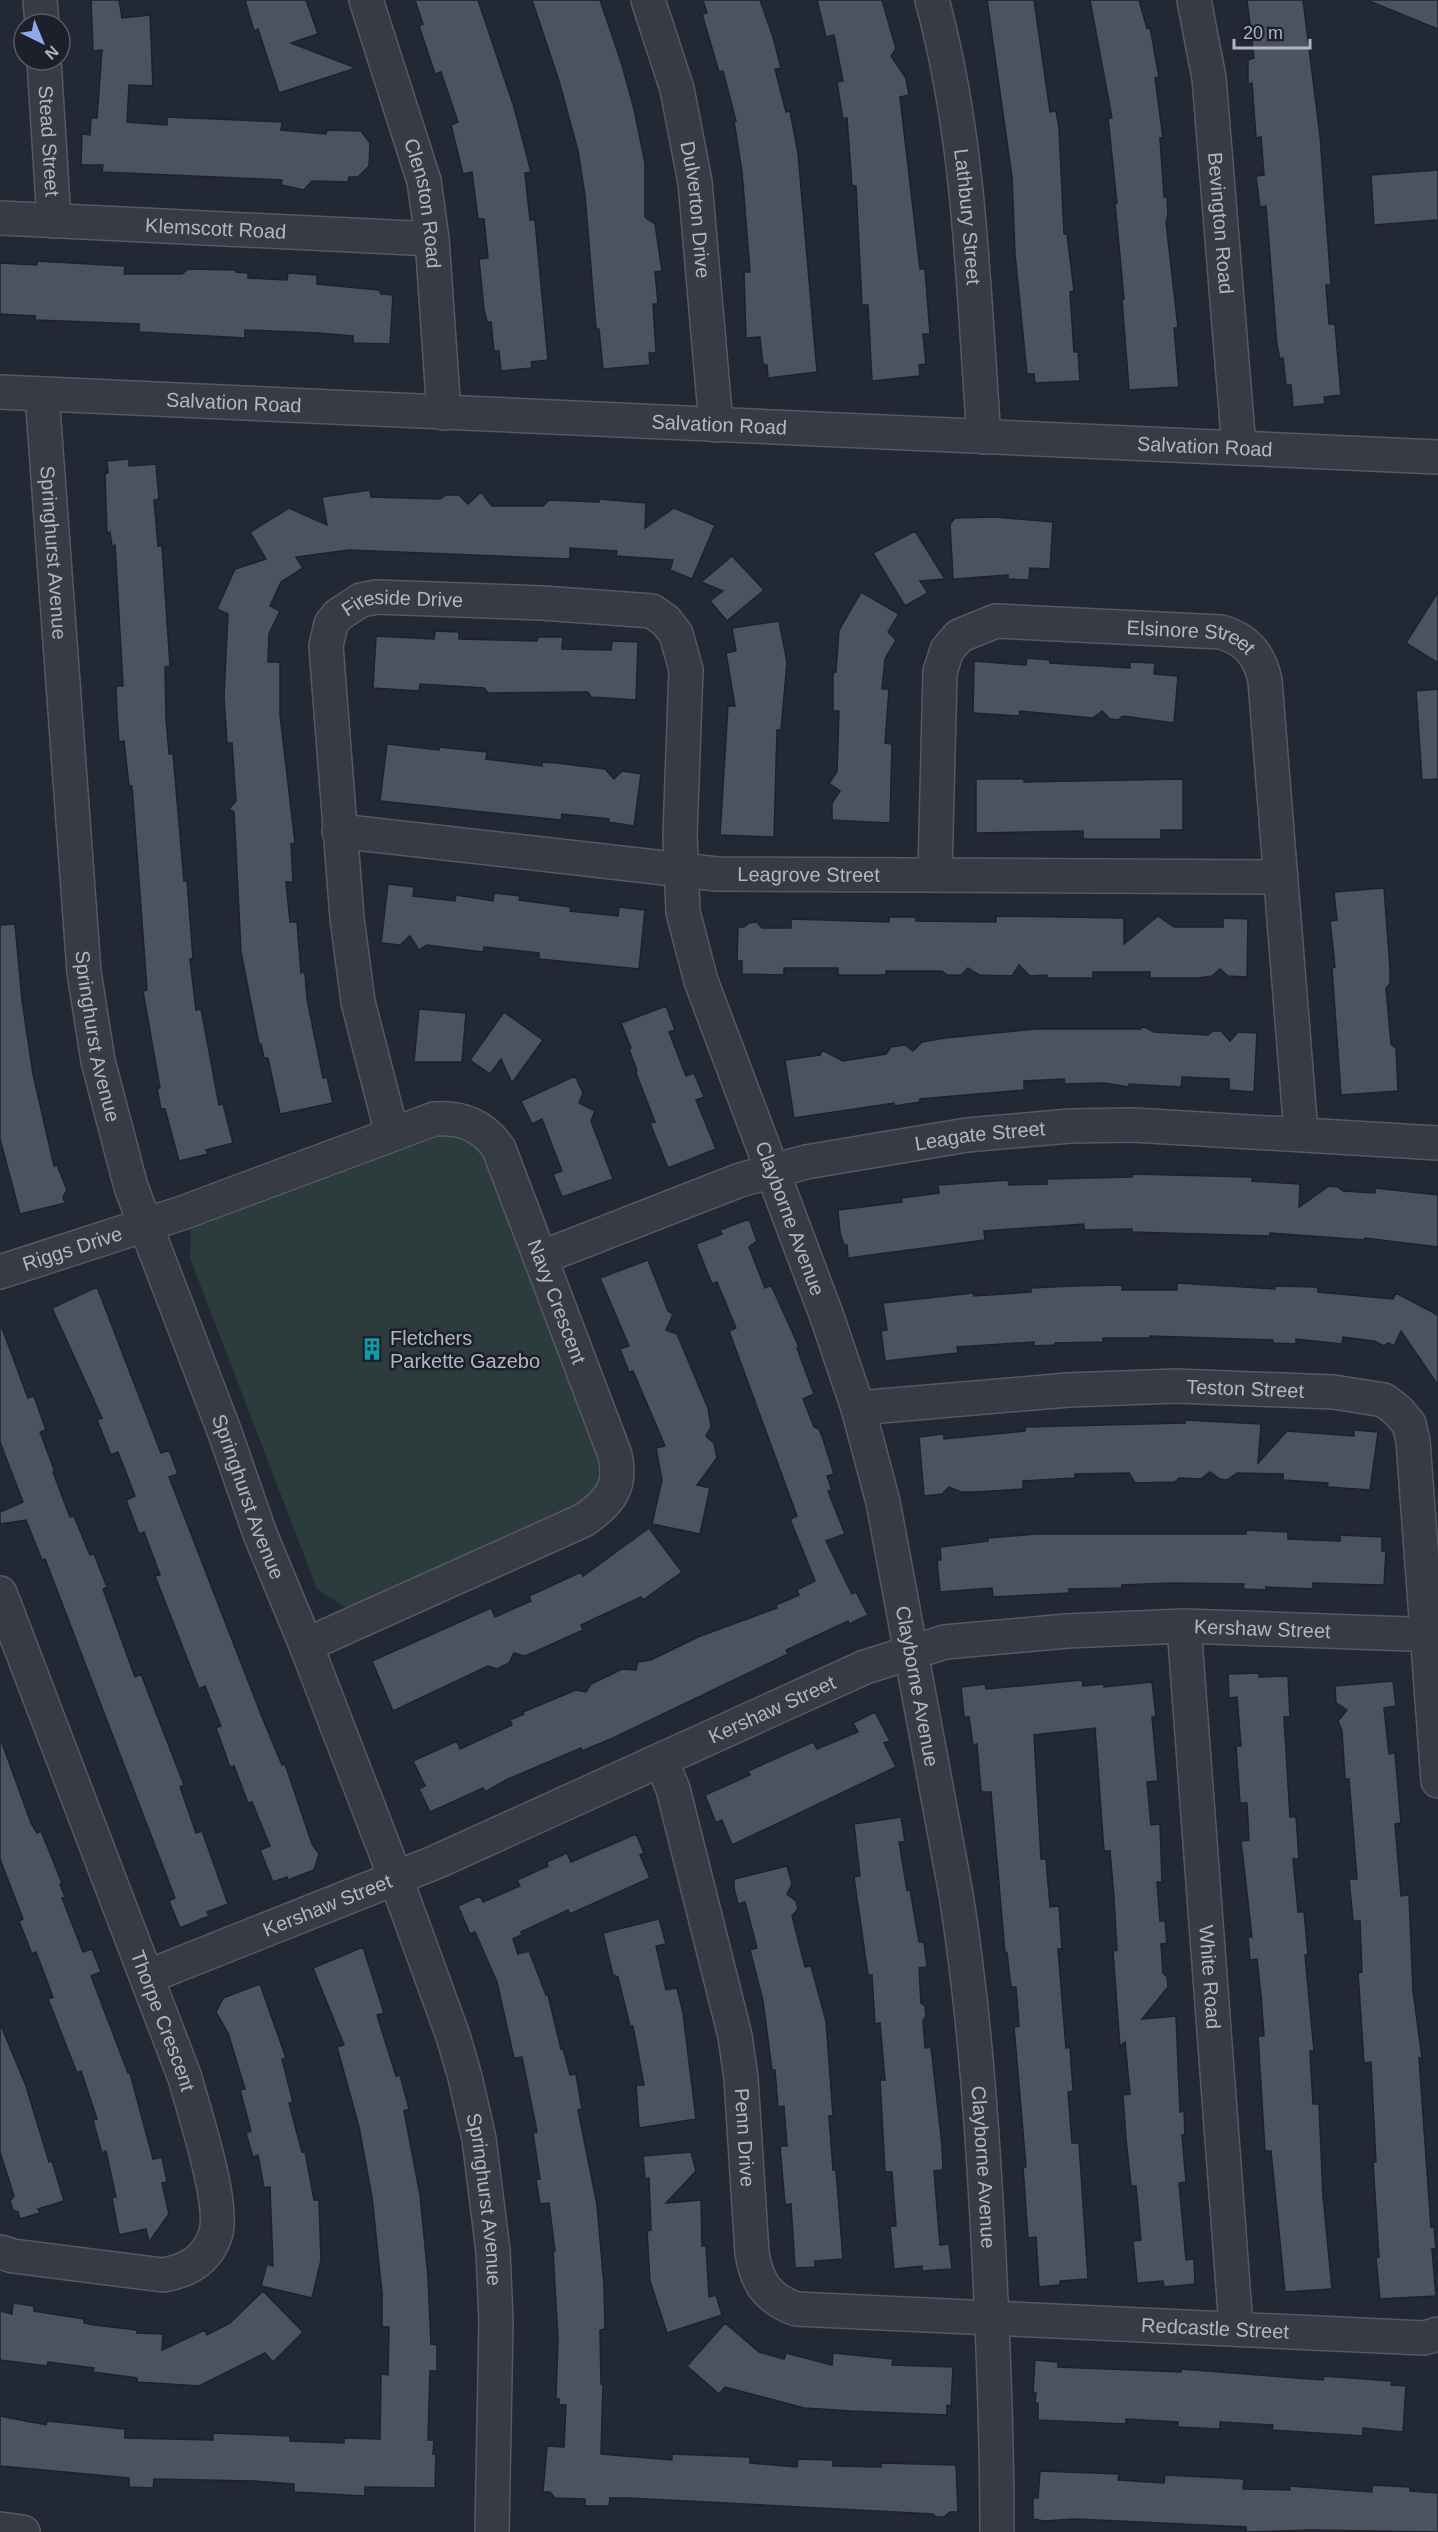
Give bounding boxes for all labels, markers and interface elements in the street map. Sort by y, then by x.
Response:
north arrow [12,12,72,72]
scale bar [1234,12,1310,50]
text: 20 m [1243,23,1283,43]
text: N [42,42,62,63]
street label: Stead Street [35,85,63,197]
street label: Clenston Road [400,136,445,269]
street label: Dulverton Drive [676,139,714,279]
street label: Lathbury Street [950,147,985,286]
street label: Bevington Road [1204,151,1237,295]
street label: Klemscott Road [145,214,287,243]
street label: Salvation Road [165,389,302,417]
street label: Salvation Road [651,410,788,439]
street label: Salvation Road [1136,432,1273,461]
street label: Springhurst Avenue [36,465,71,640]
street label: Fireside Drive [337,586,464,621]
street label: Elsinore Street [1126,616,1260,659]
street label: Leagrove Street [737,863,880,886]
street label: Springhurst Avenue [71,950,124,1124]
street label: Leagate Street [913,1117,1046,1155]
street label: Clayborne Avenue [751,1138,829,1299]
street label: Riggs Drive [20,1222,125,1275]
street label: Navy Crescent [523,1236,591,1367]
place label: Fletchers Parkette Gazebo [390,1327,540,1372]
building icon: Fletchers Parkette Gazebo [359,1336,385,1362]
street label: Teston Street [1186,1375,1305,1402]
street label: Springhurst Avenue [208,1411,289,1583]
street label: Clayborne Avenue [892,1604,943,1768]
street label: Kershaw Street [1194,1615,1331,1642]
street label: Kershaw Street [705,1671,839,1748]
street label: Kershaw Street [260,1870,395,1941]
street label: White Road [1195,1924,1225,2030]
street label: Thorpe Crescent [126,1947,199,2094]
street label: Clayborne Avenue [967,2085,1000,2249]
street label: Penn Drive [731,2087,759,2187]
street label: Springhurst Avenue [462,2111,505,2286]
street label: Redcastle Street [1141,2314,1290,2343]

